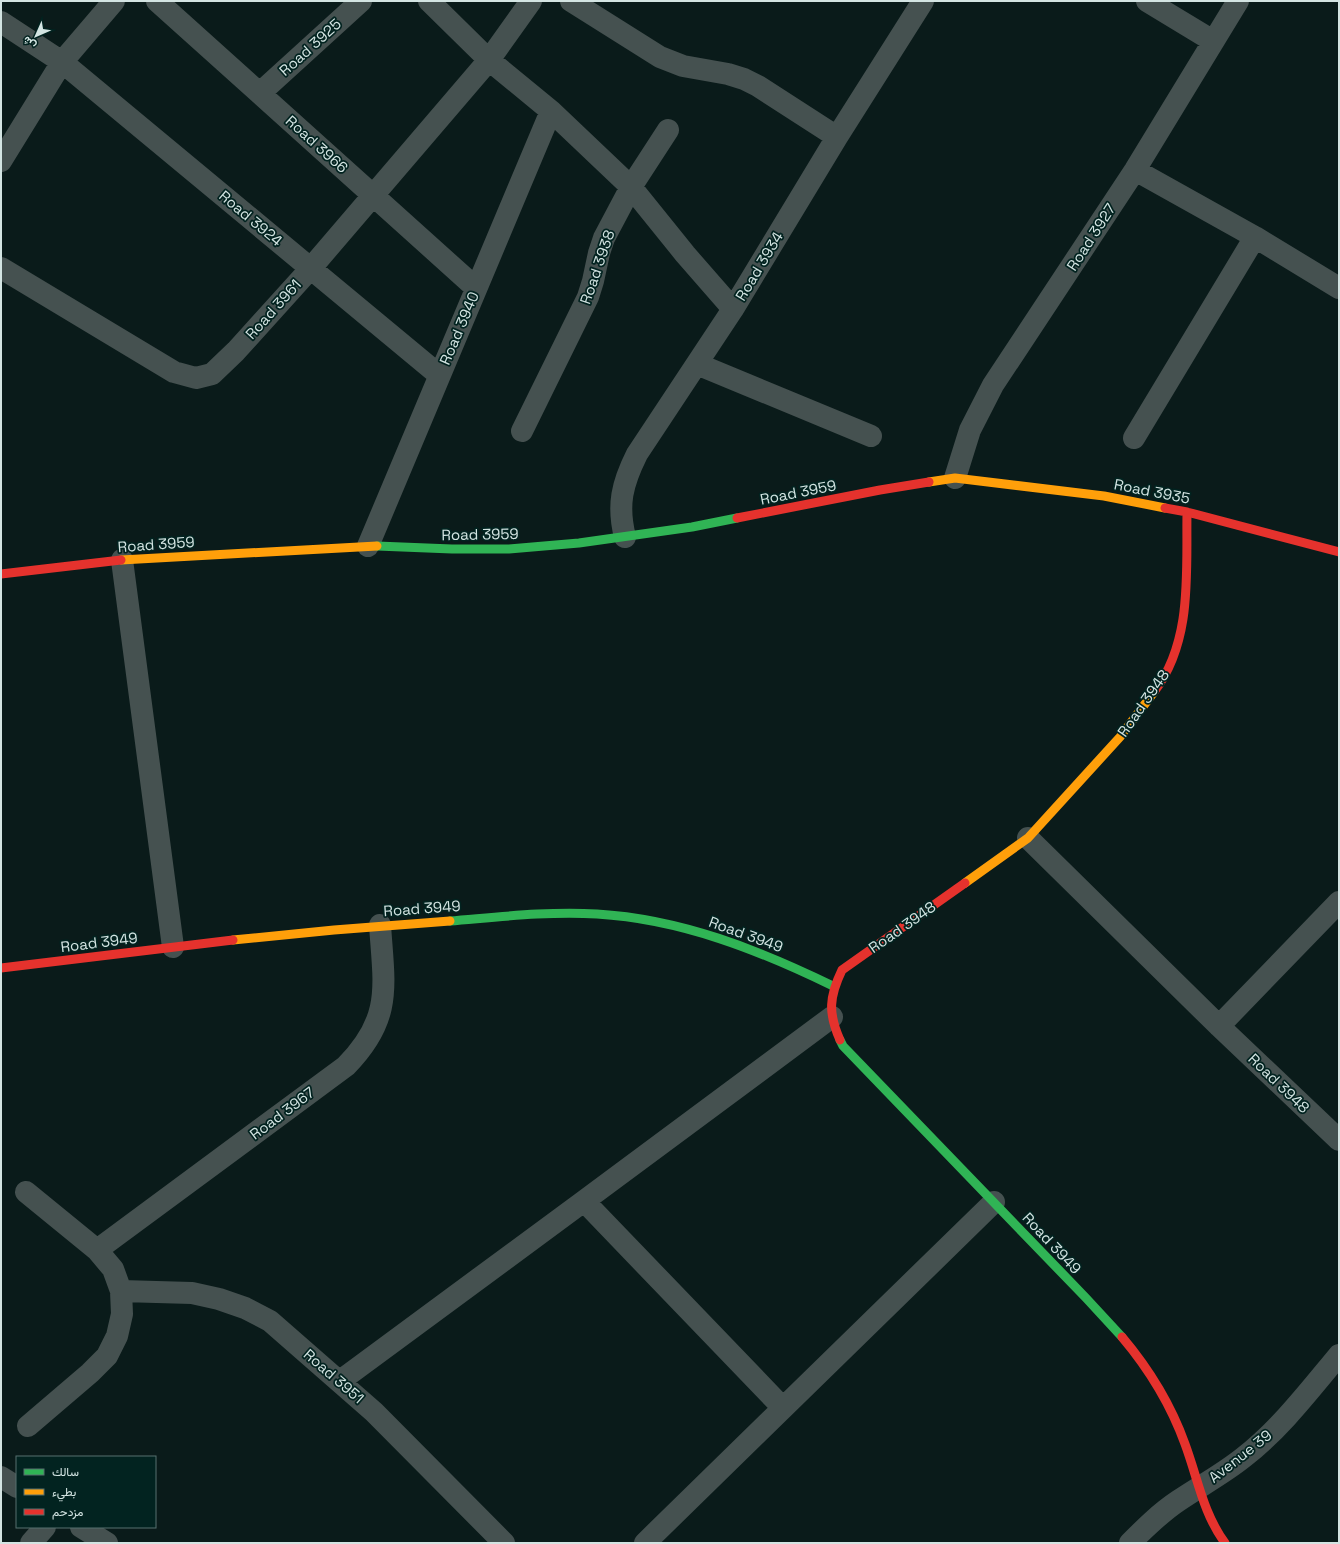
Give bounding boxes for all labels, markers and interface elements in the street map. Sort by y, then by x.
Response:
street label: Road 3925 [275,14,345,80]
north arrow [16,16,56,56]
text: ش [19,33,39,53]
street label: Road 3966 [282,111,352,177]
street label: Road 3924 [215,186,287,250]
street label: Road 3927 [1062,200,1120,274]
street label: Road 3938 [575,227,619,307]
street label: Road 3934 [731,228,787,304]
street label: Road 3961 [241,275,305,343]
street label: Road 3940 [435,288,483,368]
street label: Road 3935 [1112,474,1192,508]
street label: Road 3959 [758,475,838,509]
street label: Road 3959 [441,524,519,544]
street label: Road 3959 [117,532,195,556]
street label: Road 3948 [1113,666,1173,740]
street label: Road 3949 [383,896,461,920]
street label: Road 3948 [865,897,939,957]
street label: Road 3949 [706,912,786,956]
street label: Road 3949 [59,928,139,956]
street label: Road 3948 [1244,1049,1314,1117]
street label: Road 3967 [246,1082,318,1144]
street label: Road 3949 [1019,1208,1085,1278]
street label: Road 3951 [300,1345,368,1407]
street label: Avenue 39 [1205,1425,1275,1487]
legend [16,1456,156,1528]
text: سالك [52,1464,79,1480]
text: بطيء [52,1484,76,1502]
text: مزدحم [52,1504,83,1520]

